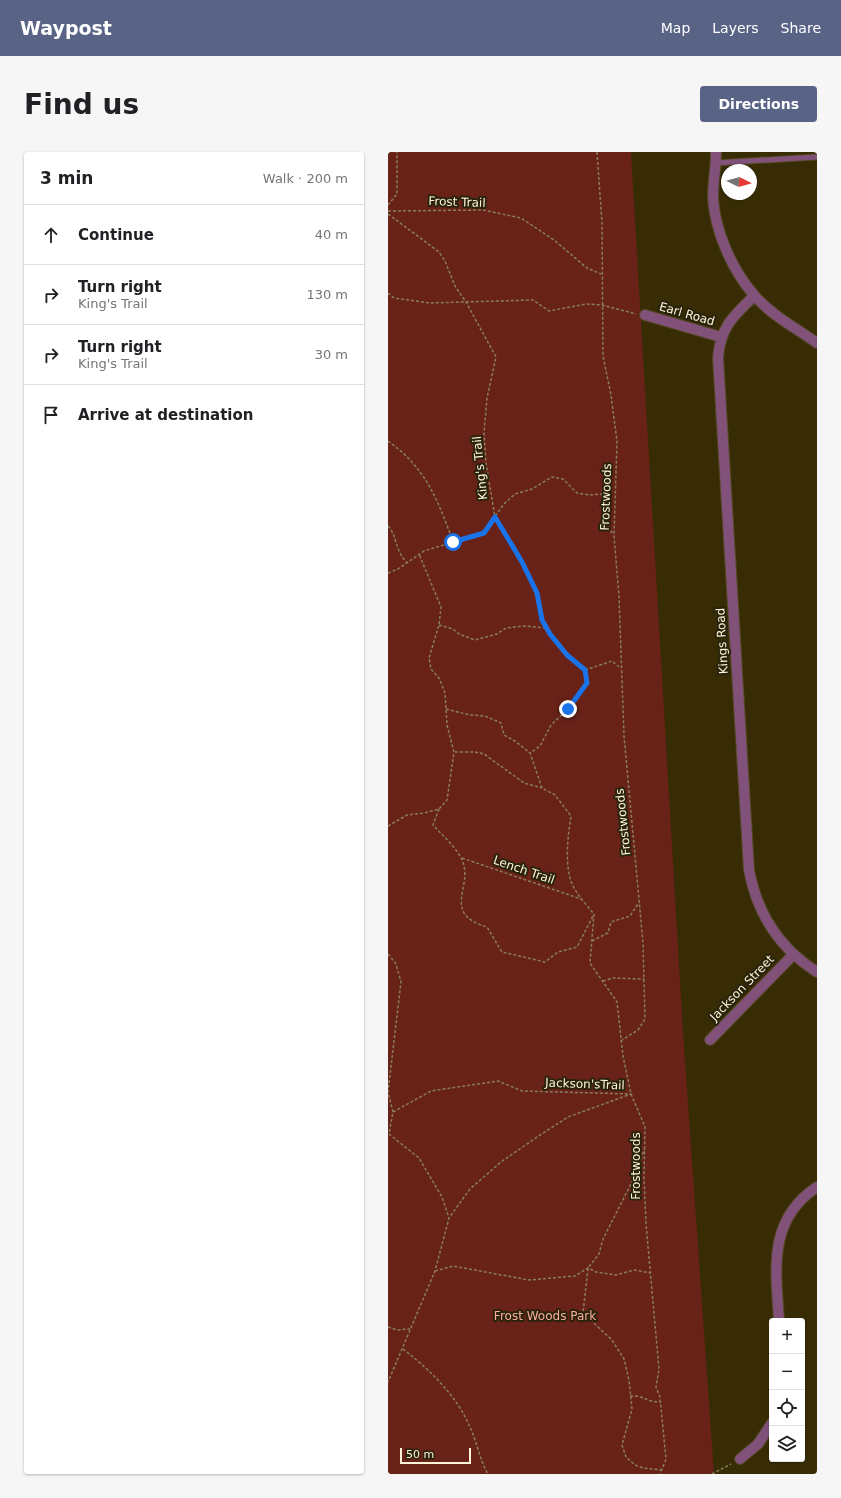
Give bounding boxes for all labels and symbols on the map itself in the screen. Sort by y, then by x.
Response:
north arrow [721,164,757,200]
street label: Frost Trail [428,194,486,210]
street label: Earl Road [658,299,716,329]
street label: King's Trail [470,435,490,501]
street label: Frostwoods [598,463,614,531]
route start [444,533,462,551]
street label: Kings Road [713,607,731,675]
route end [559,700,577,718]
street label: Frostwoods [613,788,633,856]
street label: Lench Trail [491,853,557,887]
street label: Jackson Street [706,952,777,1024]
street label: Jackson'sTrail [544,1076,625,1092]
street label: Frostwoods [629,1132,643,1200]
park label: Frost Woods Park [494,1309,596,1323]
scale bar [400,1446,471,1465]

